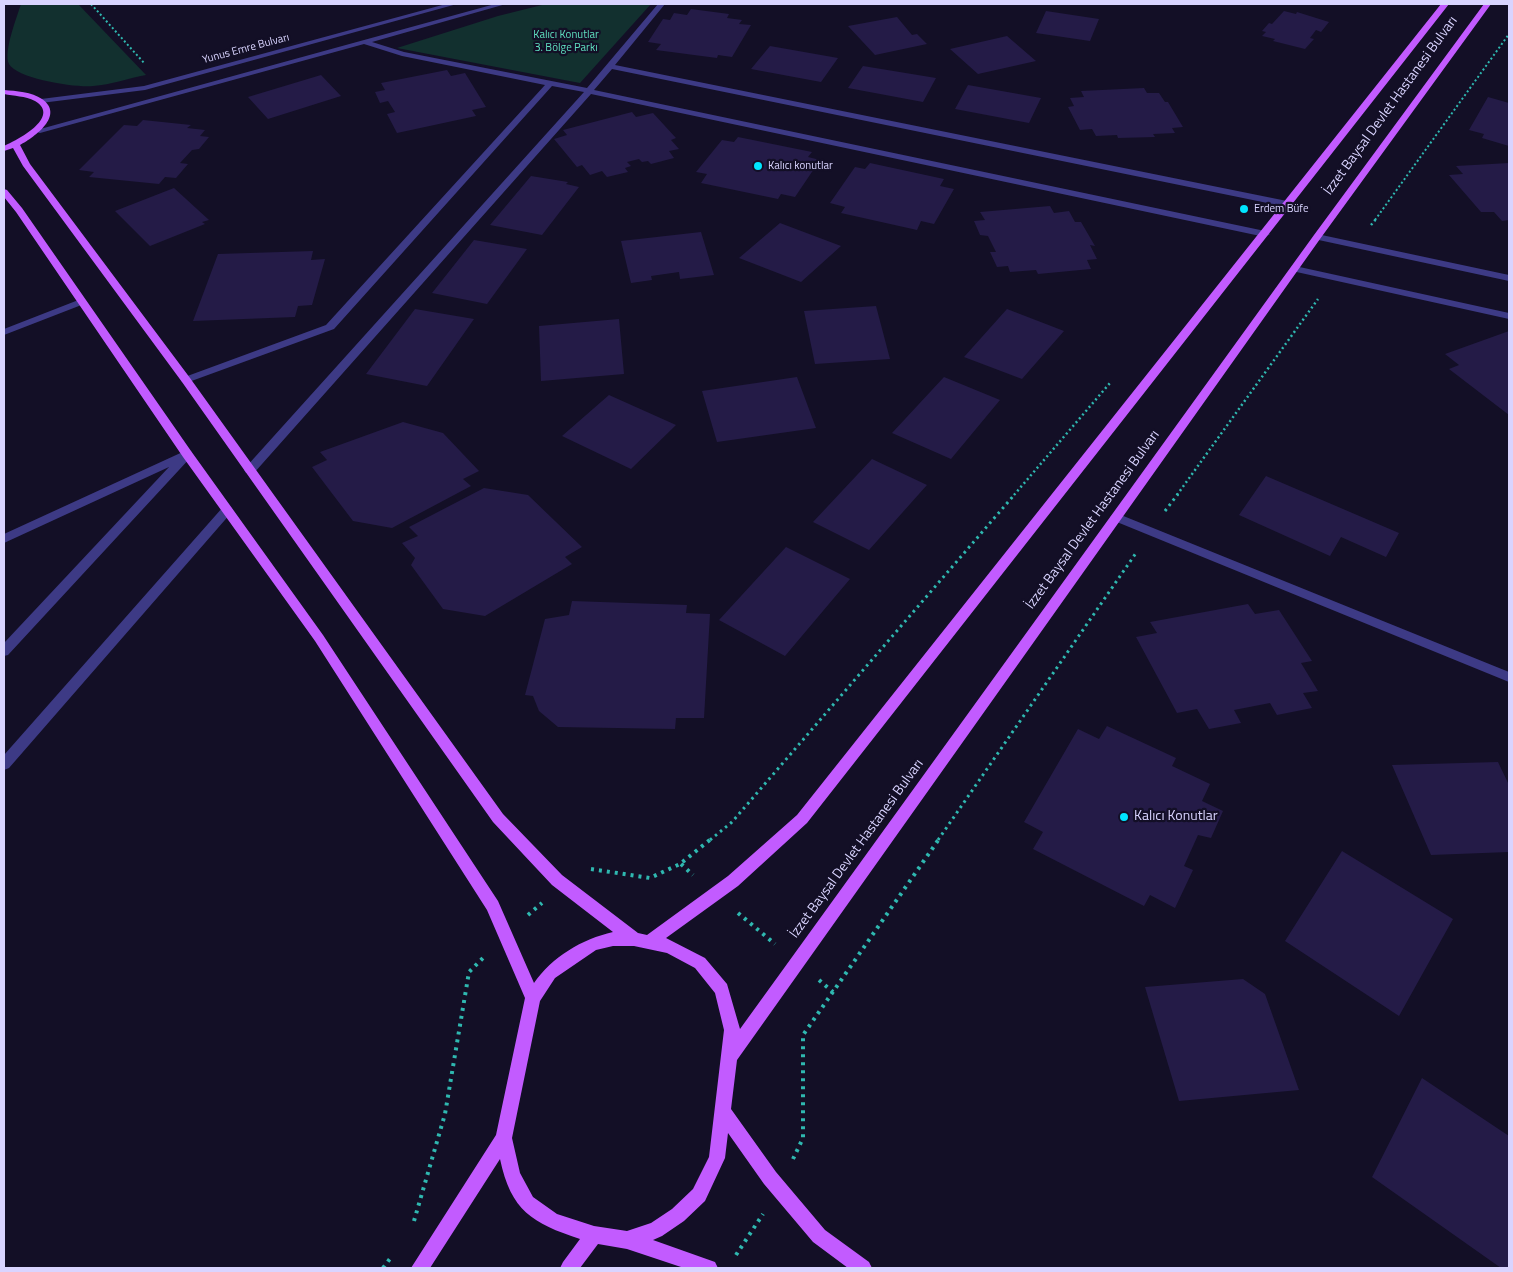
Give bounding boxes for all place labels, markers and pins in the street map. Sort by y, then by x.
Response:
place label: Kalıcı konutlar [768,159,833,173]
marker: Kalıcı konutlar [752,160,764,172]
place label: Erdem Büfe [1254,202,1308,216]
marker: Erdem Büfe [1238,203,1250,215]
place label: Kalıcı Konutlar [1134,809,1218,825]
marker: Kalıcı Konutlar [1118,811,1130,823]

